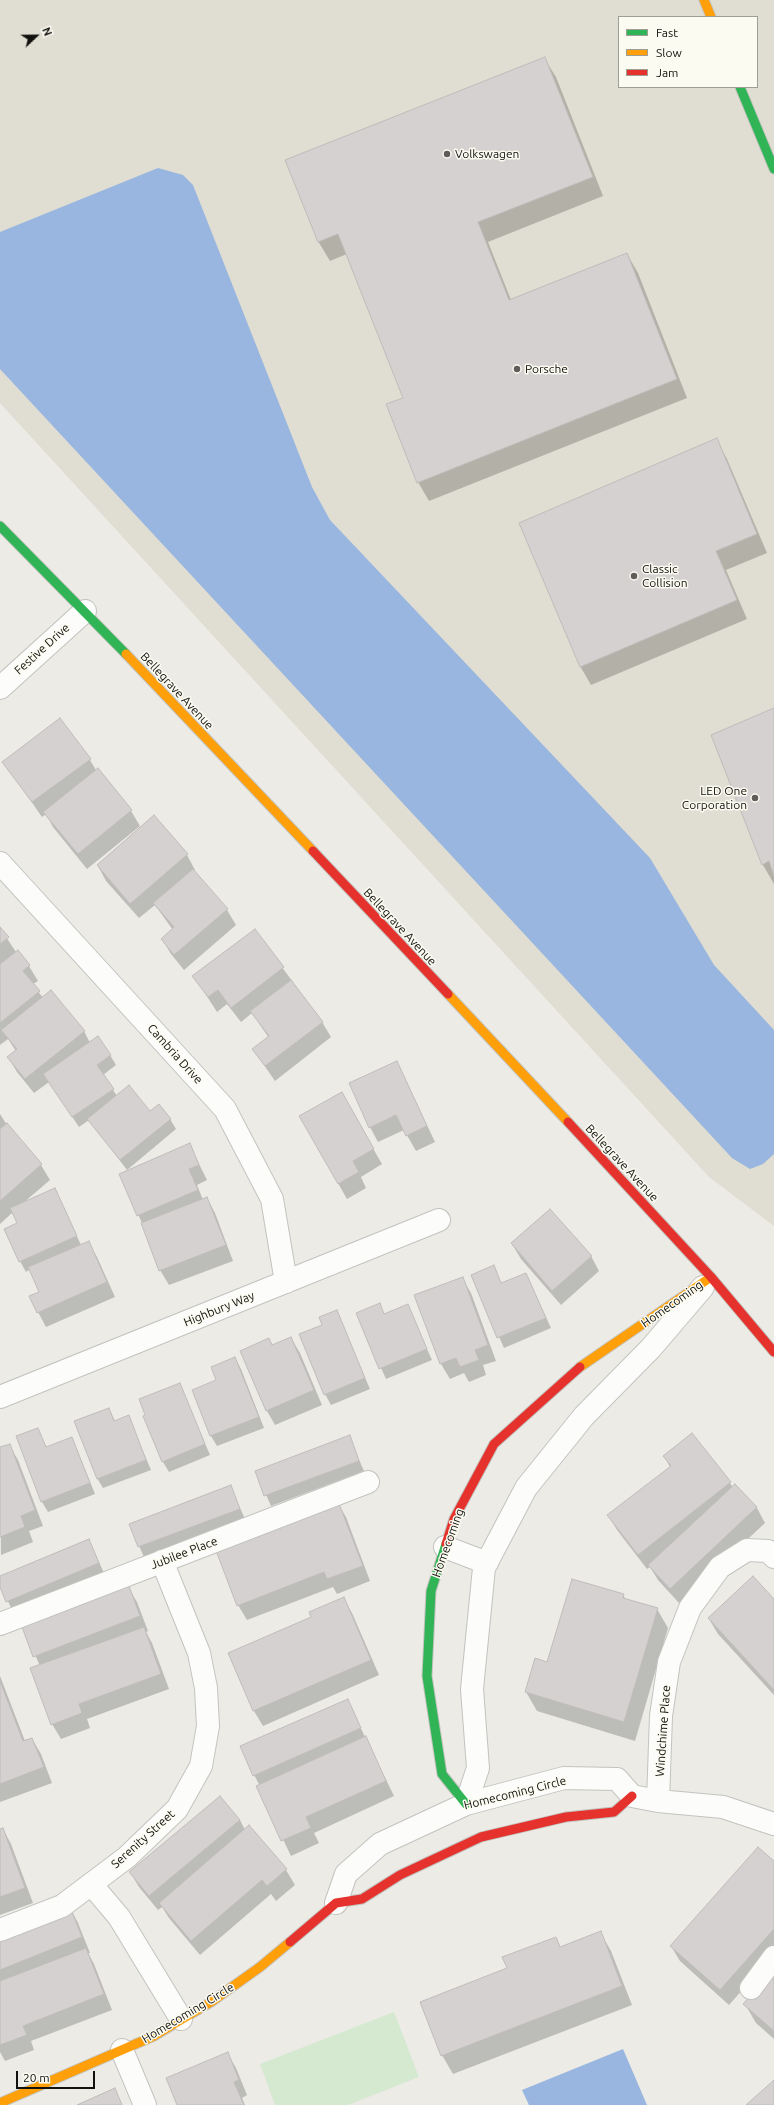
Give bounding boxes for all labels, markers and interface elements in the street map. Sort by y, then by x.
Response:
north arrow [16,16,56,56]
legend [618,16,758,88]
text: N [40,25,54,38]
text: Fast [656,26,678,39]
text: Slow [656,46,682,59]
text: Jam [656,66,678,79]
place label: Volkswagen [455,147,519,161]
marker: Volkswagen [442,149,452,159]
place label: Porsche [525,362,568,376]
marker: Porsche [512,364,522,374]
place label: Classic Collision [642,562,688,590]
marker: Classic Collision [629,571,639,581]
street label: Festive Drive [11,620,73,678]
street label: Bellegrave Avenue [138,649,216,733]
place label: LED One Corporation [682,784,747,812]
marker: LED One Corporation [750,793,760,803]
street label: Bellegrave Avenue [361,885,439,969]
street label: Cambria Drive [144,1021,206,1087]
street label: Bellegrave Avenue [583,1121,661,1205]
street label: Homecoming [638,1277,706,1331]
street label: Highbury Way [182,1288,256,1330]
street label: Homecoming [429,1507,467,1579]
street label: Jubilee Place [149,1534,219,1572]
street label: Windchime Place [653,1685,673,1777]
street label: Homecoming Circle [462,1773,568,1813]
street label: Serenity Street [108,1807,178,1871]
street label: Homecoming Circle [139,1980,237,2046]
scale bar [18,2063,97,2089]
text: 20 m [23,2071,50,2084]

